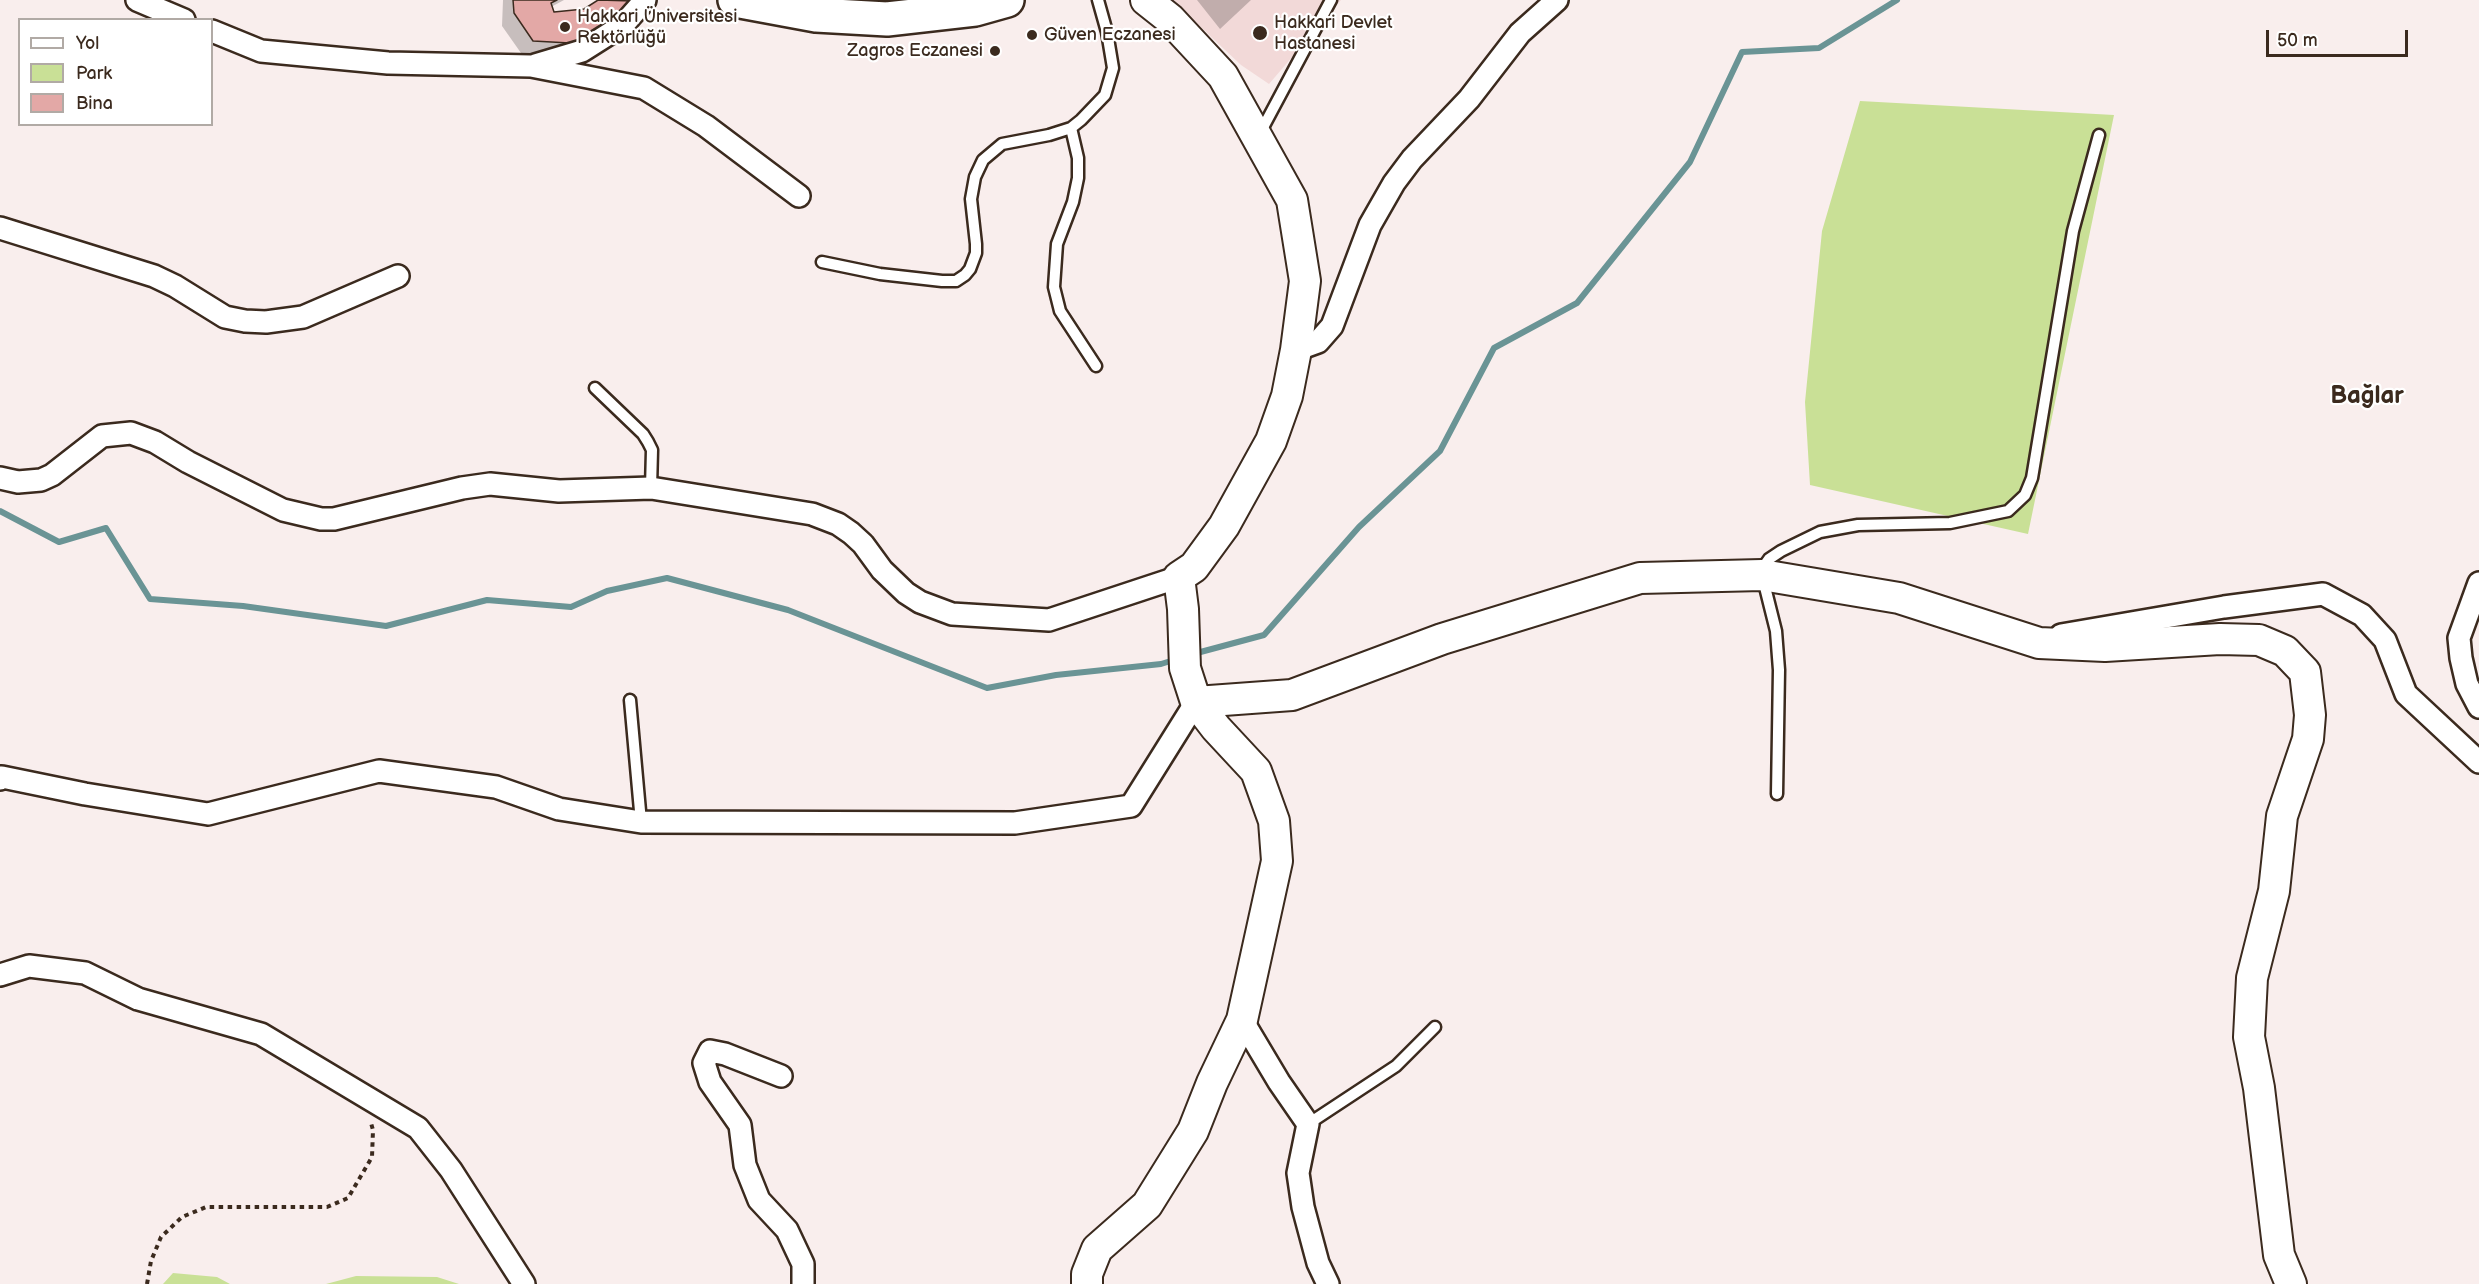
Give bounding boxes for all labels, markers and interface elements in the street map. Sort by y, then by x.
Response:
place label: Hakkari Üniversitesi Rektörlüğü [577,6,737,48]
place label: Hakkari Devlet Hastanesi [1274,12,1393,54]
legend [18,18,213,126]
scale bar [2269,18,2412,56]
marker: Hakkari Üniversitesi Rektörlüğü [558,20,572,34]
place label: Güven Eczanesi [1044,24,1176,46]
marker: Hakkari Devlet Hastanesi [1251,24,1269,42]
marker: Güven Eczanesi [1025,28,1039,42]
text: 50 m [2277,30,2318,51]
text: Yol [76,33,99,54]
place label: Zagros Eczanesi [847,40,983,62]
marker: Zagros Eczanesi [988,44,1002,58]
text: Park [76,63,112,84]
text: Bina [76,93,113,114]
district label: Bağlar [2330,383,2404,411]

